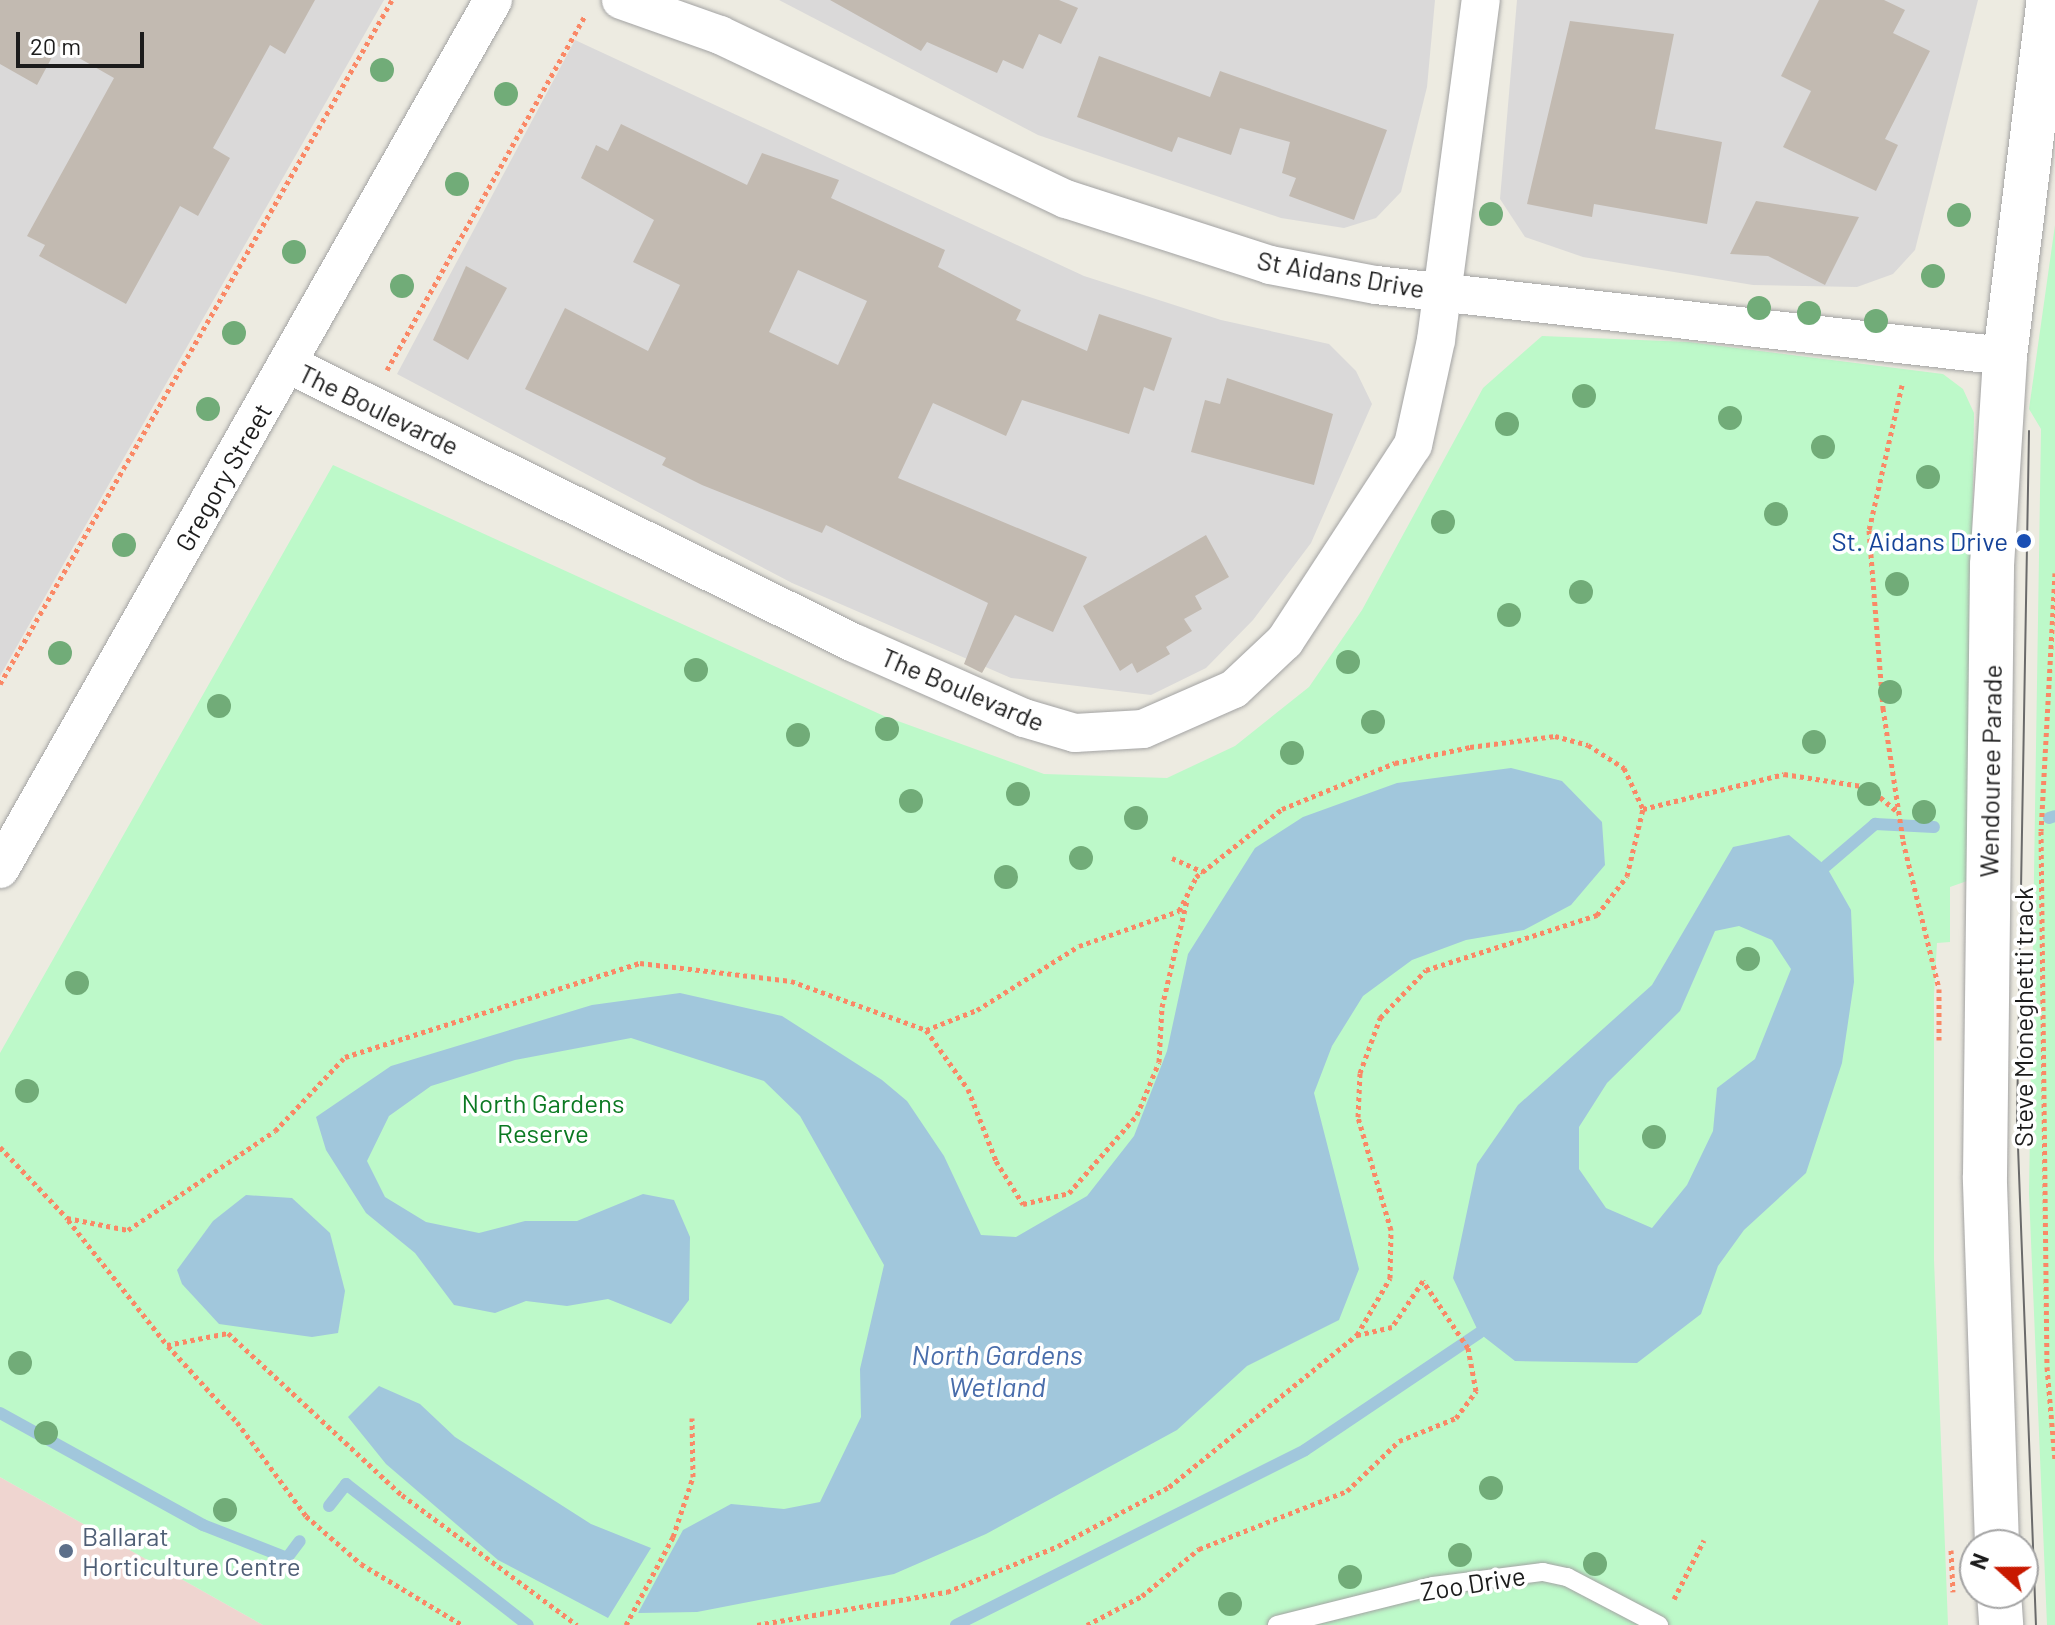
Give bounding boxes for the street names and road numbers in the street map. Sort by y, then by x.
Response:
street label: St Aidans Drive [1255,244,1427,304]
street label: The Boulevarde [294,357,464,461]
street label: Gregory Street [168,398,278,556]
street label: The Boulevarde [877,641,1049,737]
street label: Wendouree Parade [1973,664,2007,878]
street label: Steve Moneghetti track [2007,887,2039,1147]
street label: Zoo Drive [1418,1559,1528,1607]

